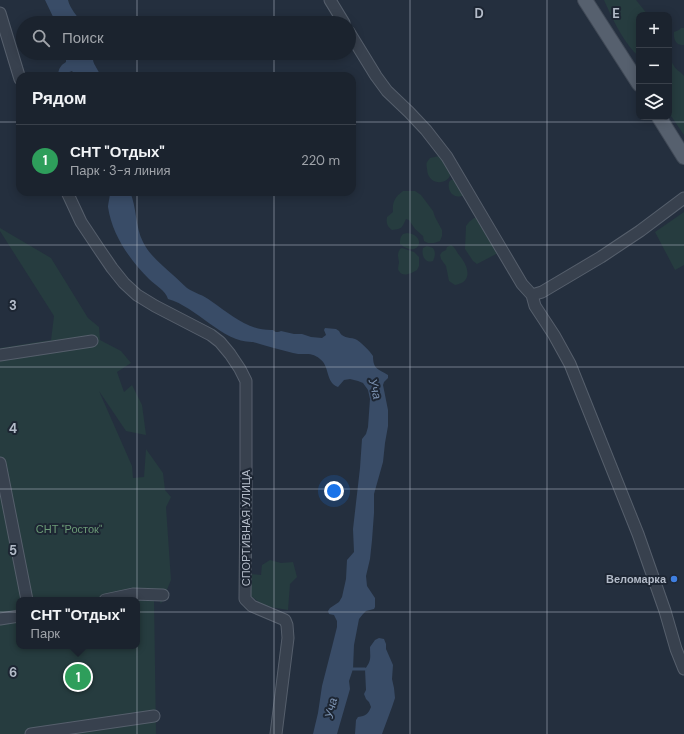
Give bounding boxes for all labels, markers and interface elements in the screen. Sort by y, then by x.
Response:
text: D [474,5,484,22]
text: E [612,5,620,22]
map controls [636,12,672,120]
button: + [636,12,672,48]
search box [16,16,356,60]
icon: search [30,27,52,49]
text: Поиск [62,28,104,48]
button: − [636,48,672,84]
button: layers [636,84,672,120]
text: Рядом [32,87,87,109]
text: СНТ "Отдых" [70,142,165,162]
text: 1 [43,152,47,169]
text: 220 m [301,152,340,169]
text: Парк · 3-я линия [70,162,171,179]
text: 3 [9,297,17,314]
water label: Уча [364,376,385,401]
text: 4 [9,420,17,437]
street label: СПОРТИВНАЯ УЛИЦА [239,469,253,586]
your location [324,481,344,501]
park label: СНТ "Росток" [36,522,102,536]
text: 5 [9,542,17,559]
place label: Веломарка [606,572,667,586]
marker: Веломарка [669,574,679,584]
popup [16,597,140,649]
text: СНТ "Отдых" [31,605,125,625]
text: Парк [31,625,60,642]
pin: 1 [65,662,91,692]
text: 6 [9,664,17,681]
water label: Уча [321,696,341,721]

